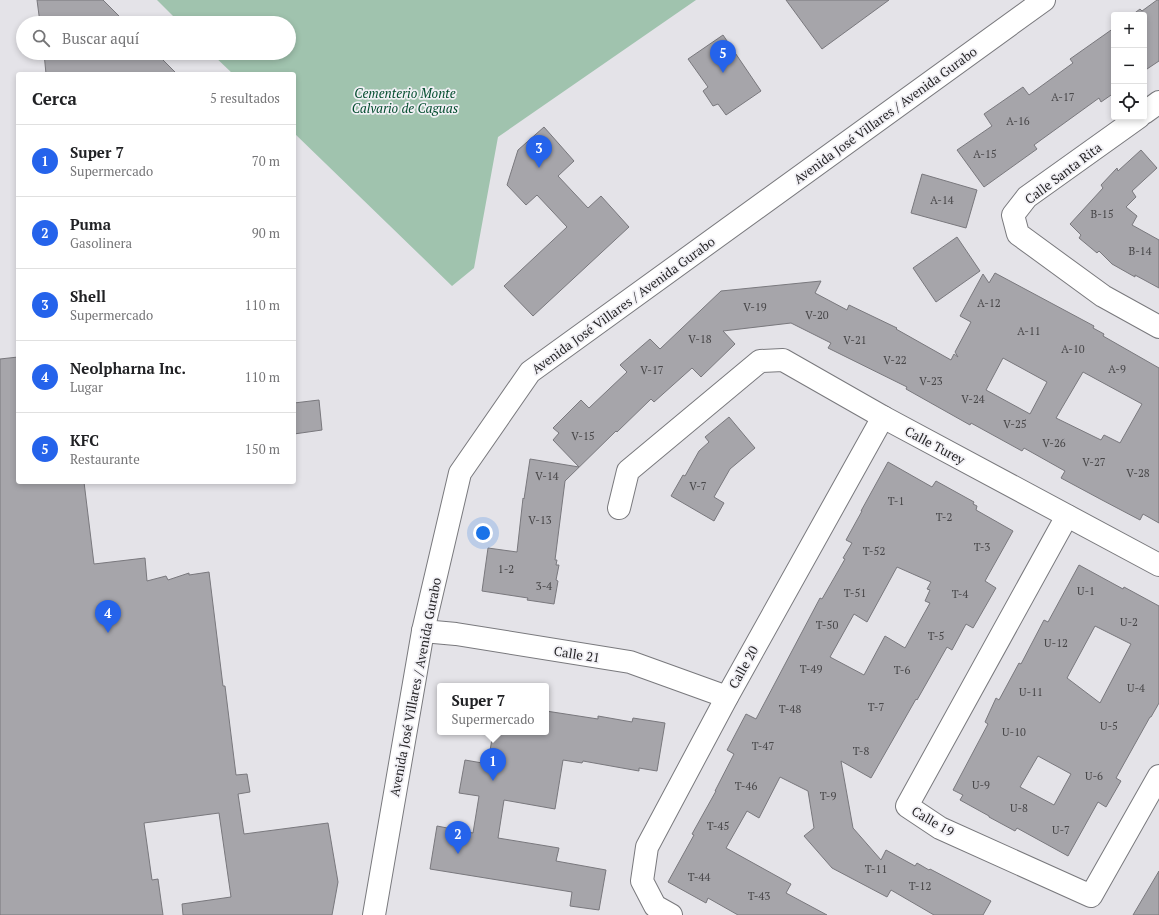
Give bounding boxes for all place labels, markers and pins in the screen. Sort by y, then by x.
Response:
pin: 5 [710,40,736,73]
pin: 3 [526,135,552,168]
pin: 4 [95,600,121,633]
pin: 1 [480,748,506,781]
pin: 2 [445,821,471,854]

